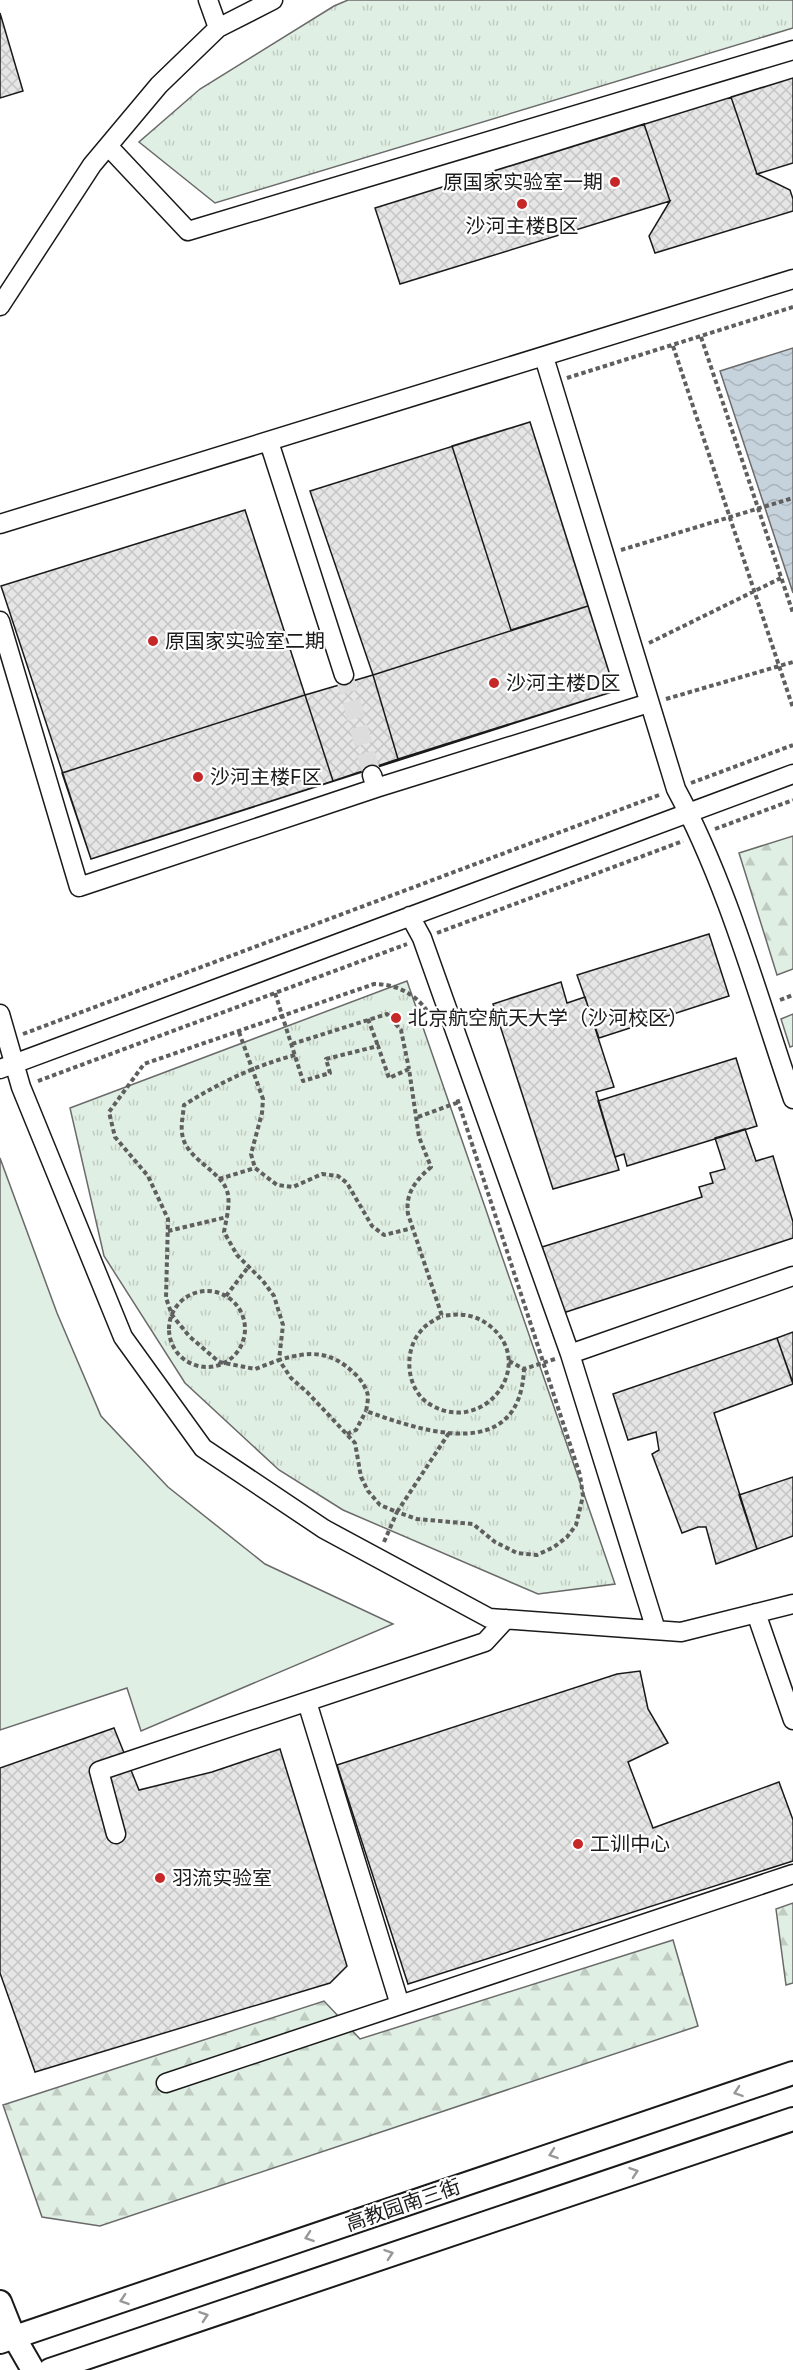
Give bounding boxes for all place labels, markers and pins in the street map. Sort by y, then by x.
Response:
place label: 原国家实验室一期 [443,170,603,194]
marker: 原国家实验室一期 [608,175,622,189]
marker: 沙河主楼B区 [515,197,529,211]
place label: 沙河主楼B区 [465,214,579,238]
place label: 原国家实验室二期 [165,629,325,653]
marker: 原国家实验室二期 [146,634,160,648]
place label: 沙河主楼D区 [506,671,620,695]
marker: 沙河主楼D区 [487,676,501,690]
place label: 沙河主楼F区 [210,765,322,789]
marker: 沙河主楼F区 [191,770,205,784]
place label: 北京航空航天大学（沙河校区） [408,1006,688,1030]
marker: 北京航空航天大学（沙河校区） [389,1011,403,1025]
place label: 工训中心 [590,1832,670,1856]
marker: 工训中心 [571,1837,585,1851]
place label: 羽流实验室 [172,1866,272,1890]
marker: 羽流实验室 [153,1871,167,1885]

